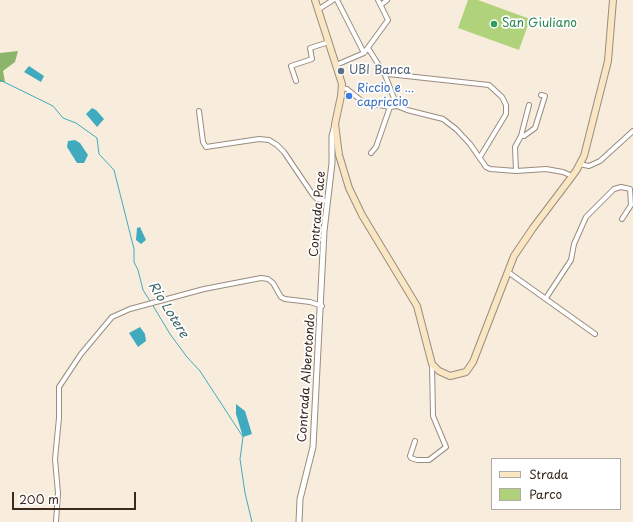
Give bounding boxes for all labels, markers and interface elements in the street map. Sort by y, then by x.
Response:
place label: San Giuliano [502,17,577,31]
marker: San Giuliano [489,19,499,29]
place label: UBI Banca [349,64,411,78]
marker: UBI Banca [336,66,346,76]
place label: Riccio e ... capriccio [357,82,414,110]
marker: Riccio e ... capriccio [344,91,354,101]
street label: Contrada Pace [307,170,329,258]
water label: Rio Lotere [145,279,191,341]
street label: Contrada Alberotondo [295,313,319,443]
legend [491,458,621,510]
text: Strada [529,465,568,483]
scale bar [14,484,138,510]
text: Parco [529,485,562,503]
text: 200 m [19,490,59,508]

